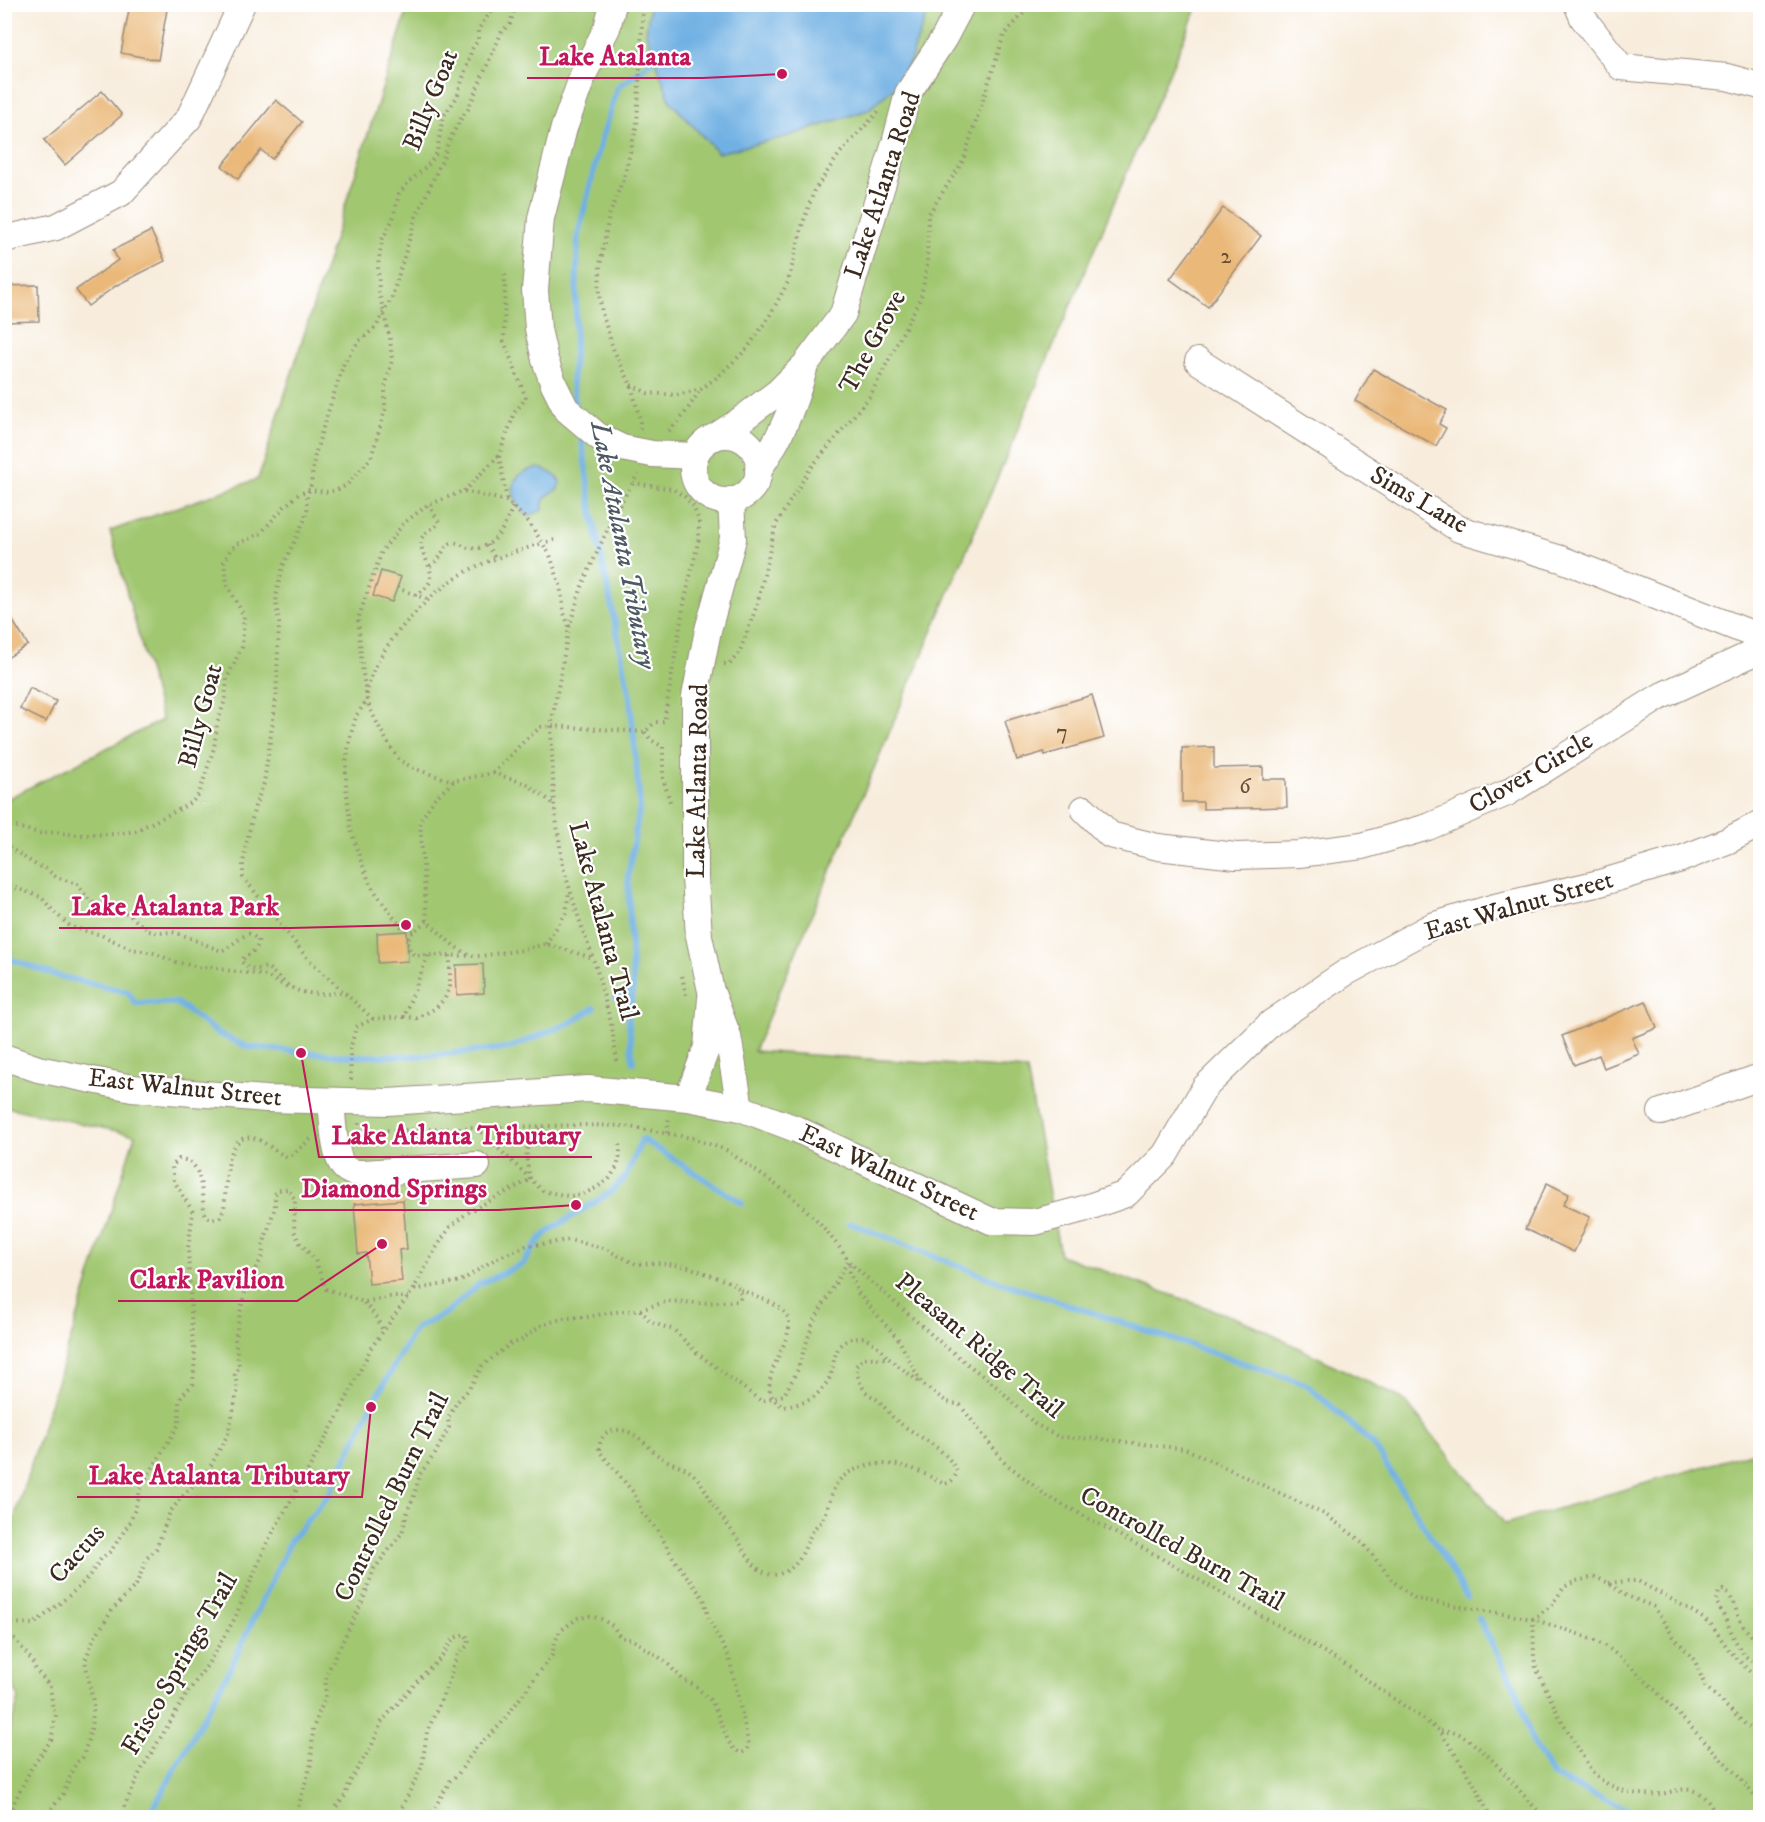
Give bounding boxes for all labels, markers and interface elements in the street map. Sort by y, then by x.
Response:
callout: Lake Atalanta [527,33,703,78]
text: Lake Atalanta [539,40,692,74]
street label: Billy Goat [396,44,466,156]
street label: Lake Atlanta Road [837,87,929,283]
house number: 2 [1221,243,1232,270]
street label: The Grove [832,285,914,399]
water label: Lake Atalanta Tributary [582,416,664,673]
street label: Sims Lane [1364,459,1474,541]
street label: Billy Goat [171,660,231,772]
street label: Lake Atlanta Road [680,683,716,879]
house number: 7 [1056,719,1068,746]
street label: Clover Circle [1463,724,1599,822]
house number: 6 [1239,773,1252,800]
street label: Lake Atalanta Trail [561,818,645,1024]
street label: East Walnut Street [1421,863,1617,949]
callout: Lake Atalanta Park [59,883,291,928]
text: Lake Atalanta Park [71,890,280,924]
street label: East Walnut Street [87,1061,283,1115]
callout: Lake Atlanta Tributary [319,1112,592,1157]
street label: East Walnut Street [794,1117,984,1229]
text: Lake Atlanta Tributary [331,1119,582,1153]
callout: Diamond Springs [289,1165,499,1210]
text: Diamond Springs [301,1172,487,1206]
callout: Clark Pavilion [118,1256,297,1301]
text: Clark Pavilion [130,1263,285,1297]
street label: Pleasant Ridge Trail [888,1266,1070,1426]
street label: Controlled Burn Trail [327,1387,457,1607]
callout: Lake Atalanta Tributary [77,1452,362,1497]
text: Lake Atalanta Tributary [88,1459,351,1493]
street label: Controlled Burn Trail [1074,1479,1290,1619]
street label: Cactus [42,1517,112,1591]
street label: Frisco Springs Trail [114,1567,246,1761]

